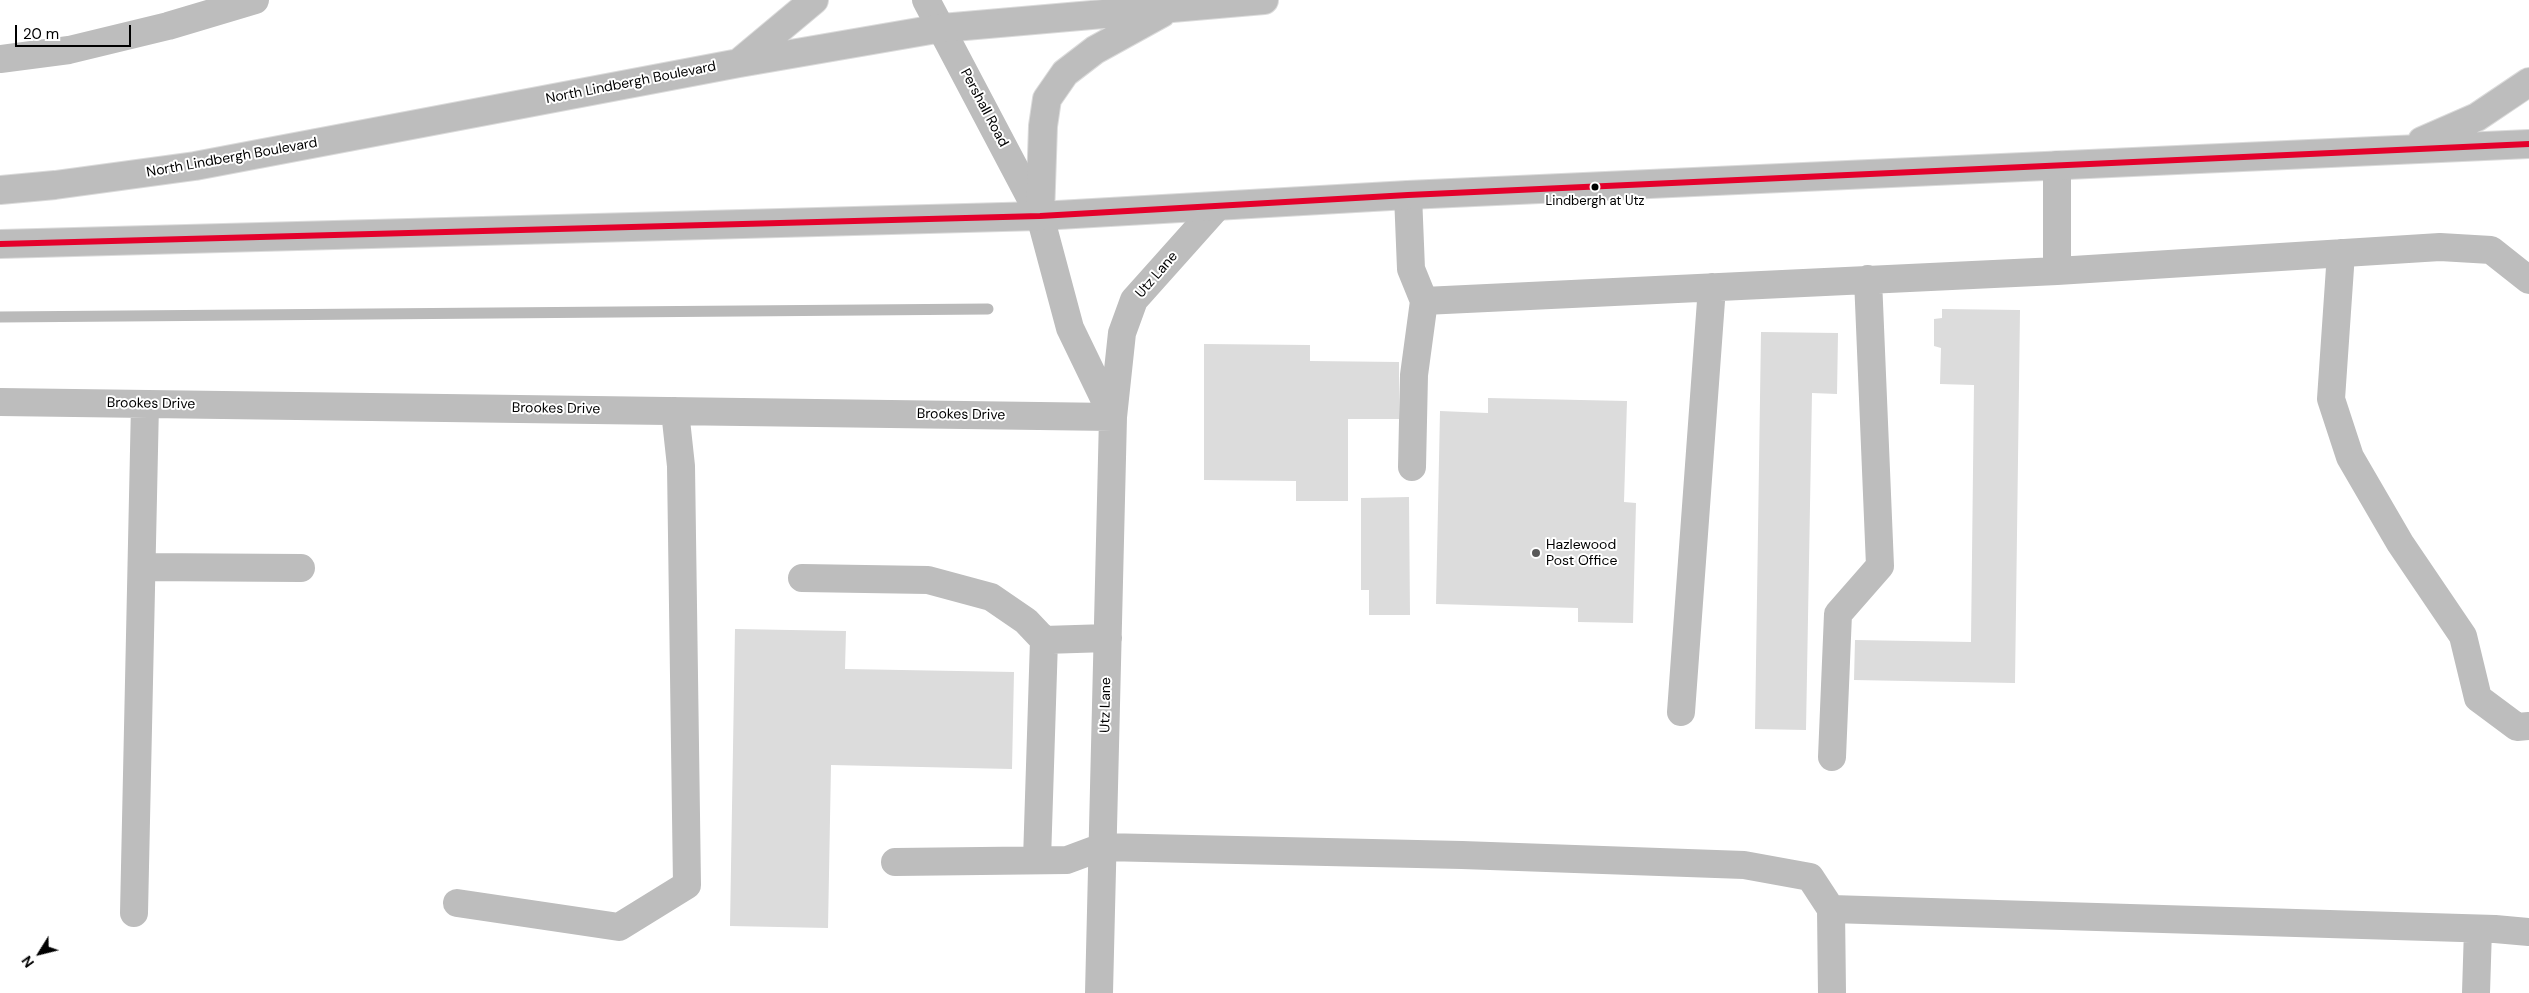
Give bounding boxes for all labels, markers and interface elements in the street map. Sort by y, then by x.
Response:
scale bar [18,15,134,47]
text: 20 m [23,24,59,44]
street label: North Lindbergh Boulevard [544,58,718,108]
street label: Pershall Road [956,66,1012,150]
street label: North Lindbergh Boulevard [145,135,319,181]
marker: Lindbergh at Utz [1590,182,1600,192]
place label: Lindbergh at Utz [1546,194,1644,210]
street label: Utz Lane [1132,248,1182,302]
street label: Brookes Drive [107,395,195,413]
street label: Brookes Drive [512,400,600,418]
street label: Brookes Drive [917,406,1005,424]
place label: Hazlewood Post Office [1546,537,1617,570]
marker: Hazlewood Post Office [1530,547,1542,559]
street label: Utz Lane [1097,677,1115,733]
north arrow [15,928,65,978]
text: N [18,952,38,971]

